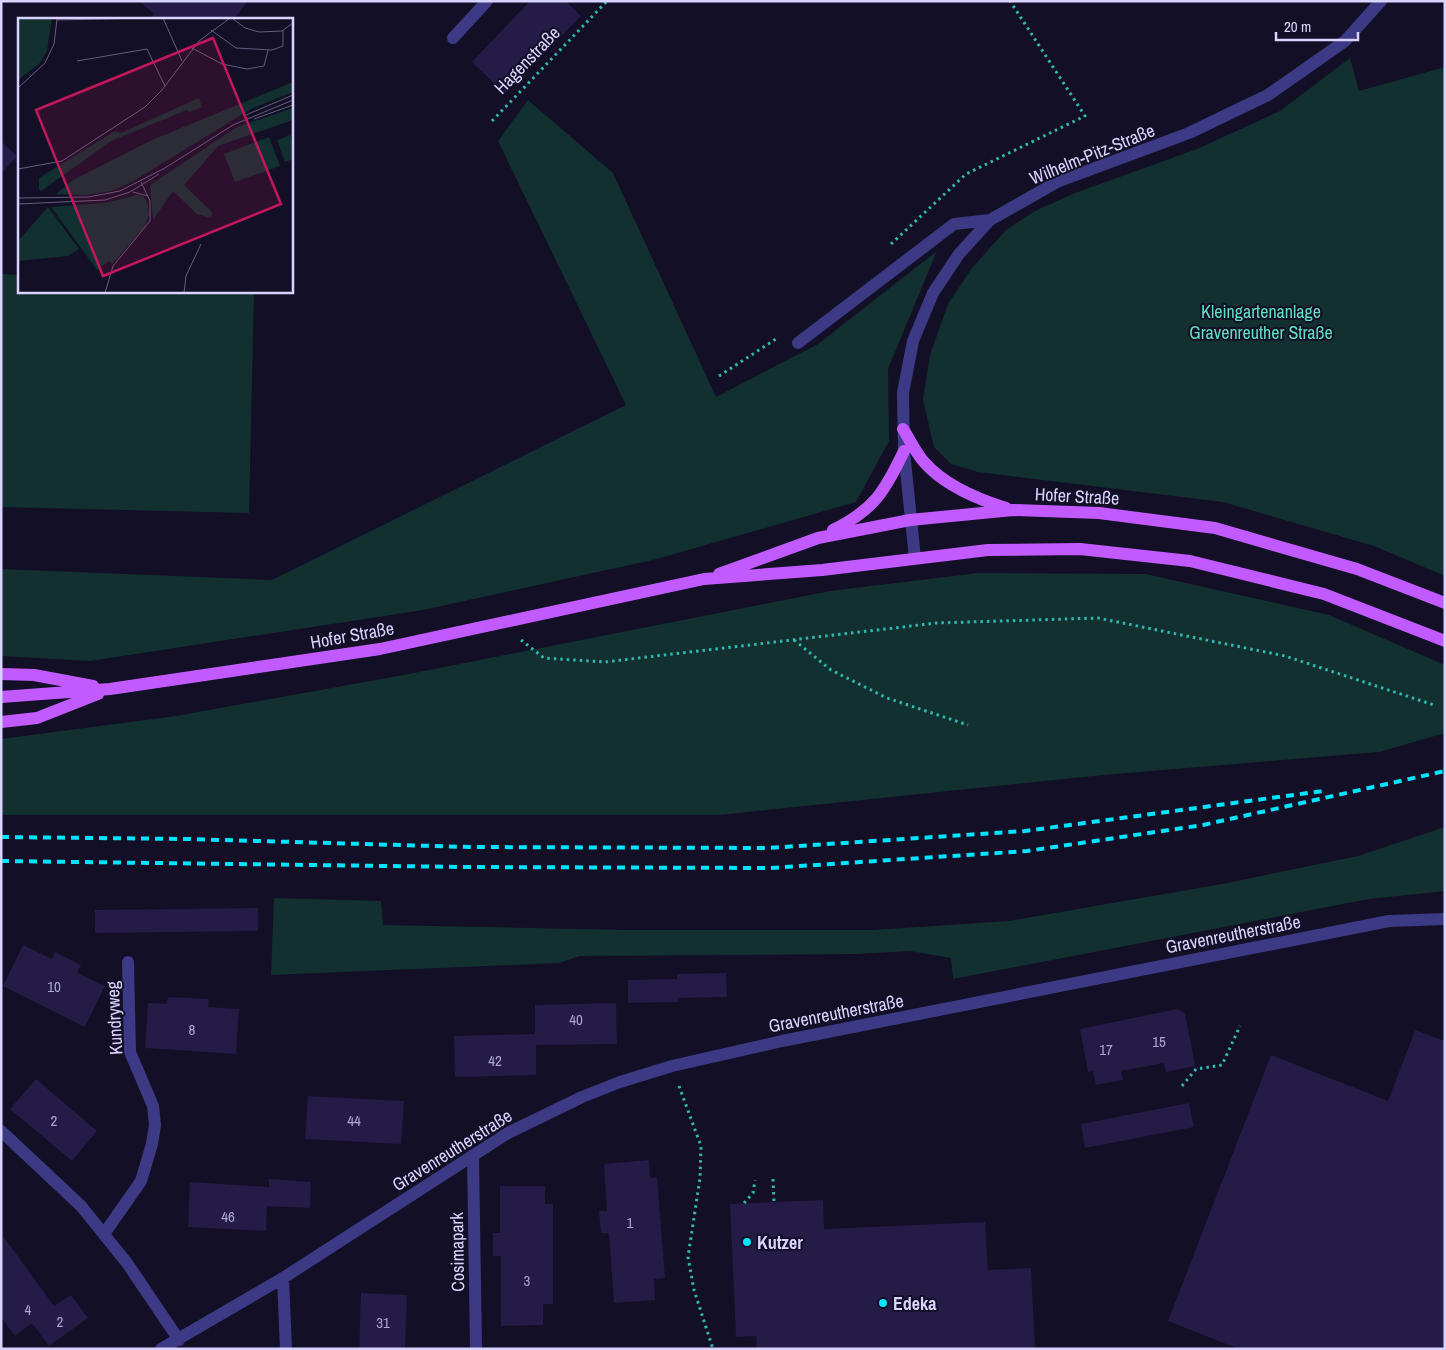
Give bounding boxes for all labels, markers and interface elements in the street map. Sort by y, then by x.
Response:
scale bar [1276,10,1358,42]
text: 20 m [1284,16,1311,37]
inset map [18,18,292,292]
street label: Hagenstraße [488,21,566,99]
street label: Wilhelm-Pitz-Straße [1026,118,1158,190]
park label: Kleingartenanlage Gravenreuther Straße [1189,299,1333,345]
street label: Hofer Straße [1034,481,1120,511]
street label: Hofer Straße [308,615,396,655]
street label: Gravenreutherstraße [1163,909,1303,959]
house number: 10 [47,976,61,997]
street label: Kundryweg [100,980,128,1056]
street label: Gravenreutherstraße [766,988,906,1038]
house number: 40 [569,1009,583,1030]
house number: 8 [189,1019,196,1040]
house number: 15 [1152,1031,1166,1052]
house number: 17 [1099,1039,1113,1060]
house number: 42 [488,1050,502,1071]
street label: Gravenreutherstraße [387,1103,517,1197]
house number: 2 [51,1110,58,1131]
house number: 44 [347,1110,361,1131]
house number: 46 [221,1206,235,1227]
street label: Cosimapark [444,1211,470,1292]
house number: 1 [627,1212,634,1233]
place label: Kutzer [757,1230,803,1255]
marker: Kutzer [741,1236,753,1248]
house number: 3 [524,1270,531,1291]
place label: Edeka [893,1291,937,1316]
marker: Edeka [877,1297,889,1309]
house number: 4 [25,1299,32,1320]
house number: 2 [57,1311,64,1332]
house number: 31 [376,1312,390,1333]

